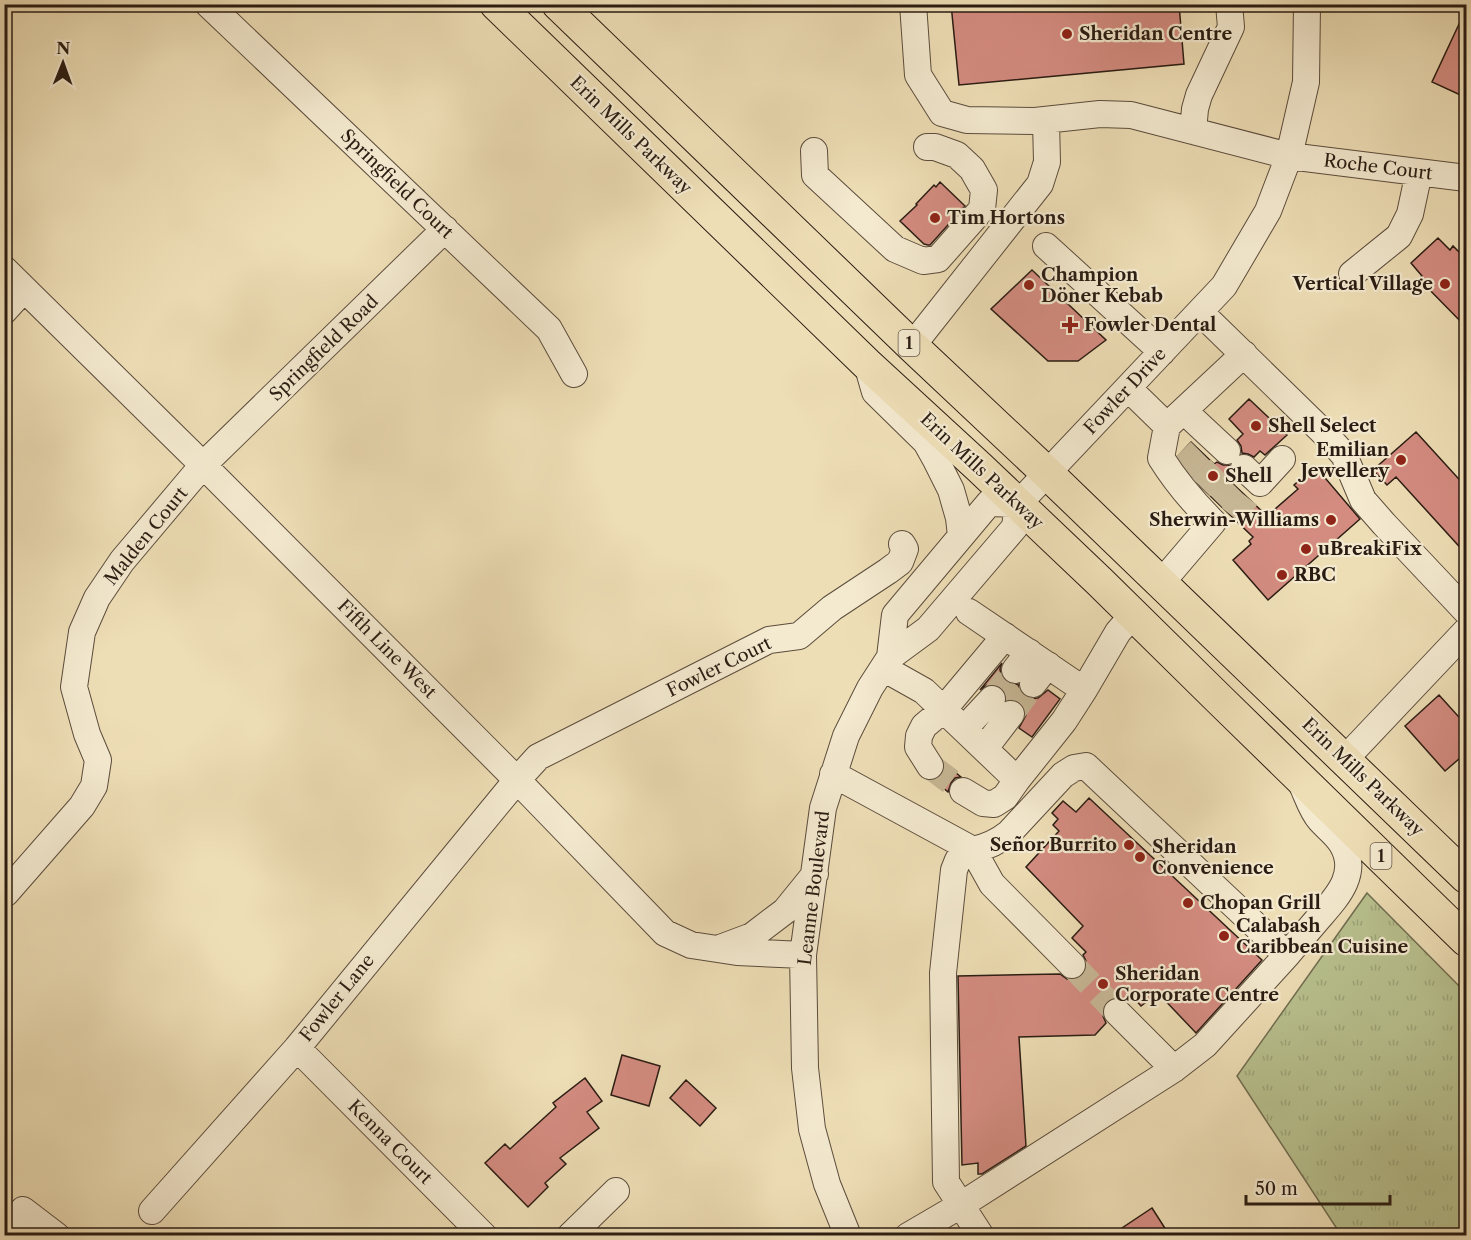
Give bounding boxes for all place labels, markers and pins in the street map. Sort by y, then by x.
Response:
place label: Sheridan Centre [1079,23,1232,45]
marker: Sheridan Centre [1060,27,1074,41]
place label: Tim Hortons [947,207,1065,229]
marker: Tim Hortons [928,211,942,225]
place label: Champion Döner Kebab [1041,264,1163,307]
place label: Vertical Village [1292,273,1433,295]
marker: Vertical Village [1438,277,1452,291]
marker: Champion Döner Kebab [1022,278,1036,292]
place label: Fowler Dental [1084,314,1216,336]
marker: Fowler Dental [1061,316,1079,334]
place label: Shell Select [1268,415,1377,437]
marker: Shell Select [1249,419,1263,433]
place label: Emilian Jewellery [1298,439,1390,482]
marker: Emilian Jewellery [1394,453,1408,467]
place label: Shell [1225,465,1272,487]
marker: Shell [1206,469,1220,483]
place label: Sherwin-Williams [1149,509,1319,531]
marker: Sherwin-Williams [1324,513,1338,527]
place label: uBreakiFix [1318,538,1422,560]
marker: uBreakiFix [1299,542,1313,556]
place label: RBC [1294,564,1336,586]
marker: RBC [1275,568,1289,582]
place label: Señor Burrito [990,834,1117,856]
place label: Sheridan Convenience [1152,836,1274,879]
marker: Señor Burrito [1122,838,1136,852]
marker: Sheridan Convenience [1133,850,1147,864]
place label: Chopan Grill [1200,892,1321,914]
marker: Chopan Grill [1181,896,1195,910]
place label: Calabash Caribbean Cuisine [1236,915,1409,958]
marker: Calabash Caribbean Cuisine [1217,929,1231,943]
place label: Sheridan Corporate Centre [1115,963,1279,1006]
marker: Sheridan Corporate Centre [1096,977,1110,991]

